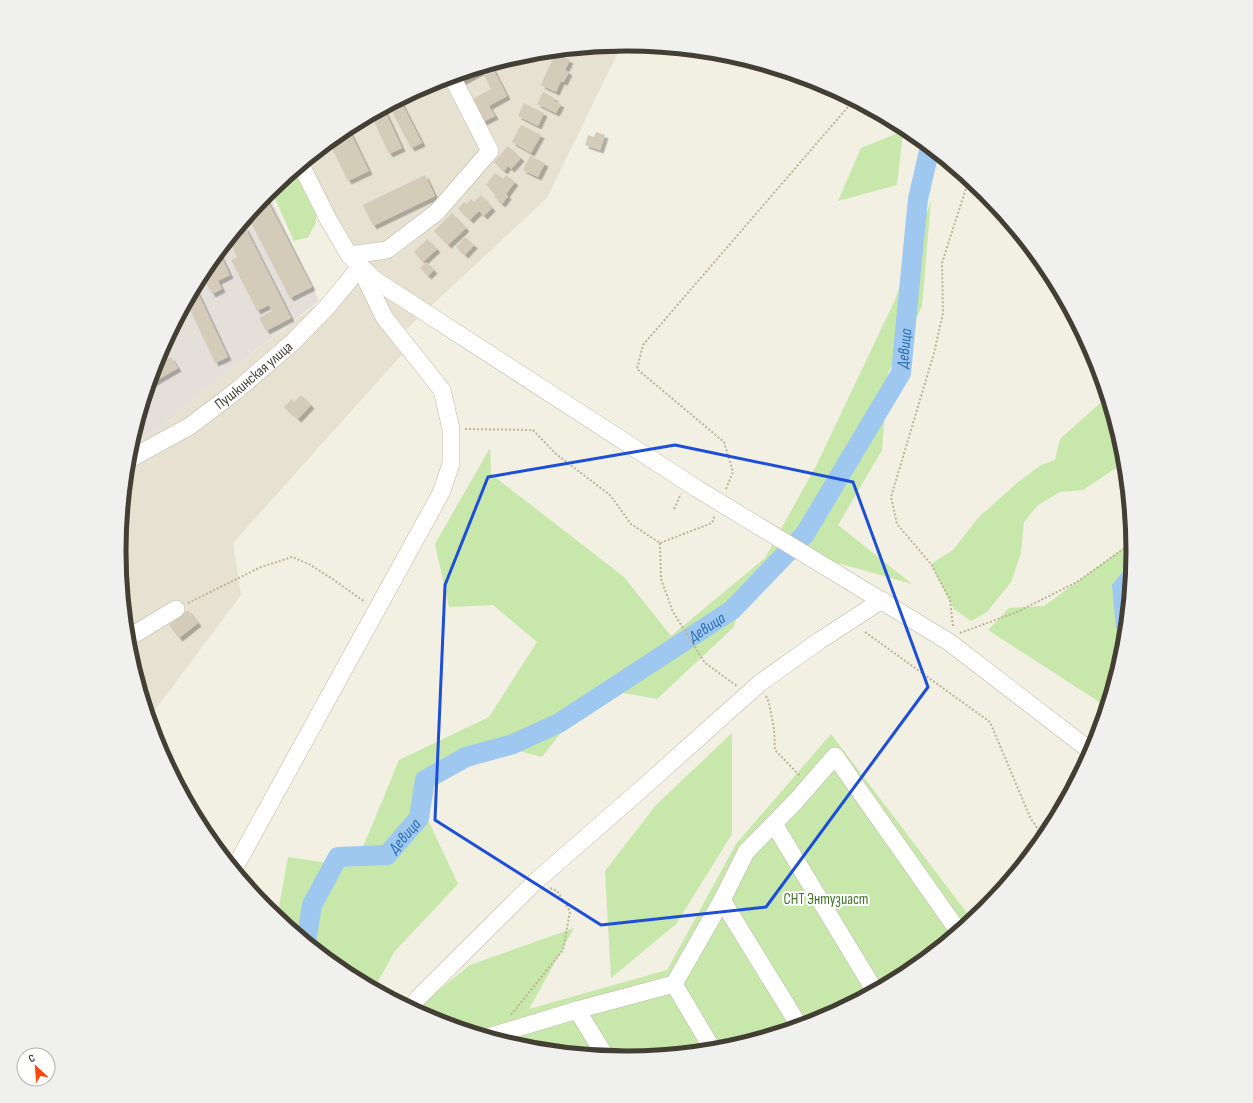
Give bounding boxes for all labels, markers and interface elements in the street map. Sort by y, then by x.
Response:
water label: Девица [893,327,916,370]
street label: Пушкинская улица [211,337,297,414]
water label: Девица [685,609,730,647]
water label: Девица [384,815,426,858]
park label: СНТ Энтузиаст [784,890,868,909]
north arrow [16,1047,56,1087]
text: С [26,1051,38,1066]

